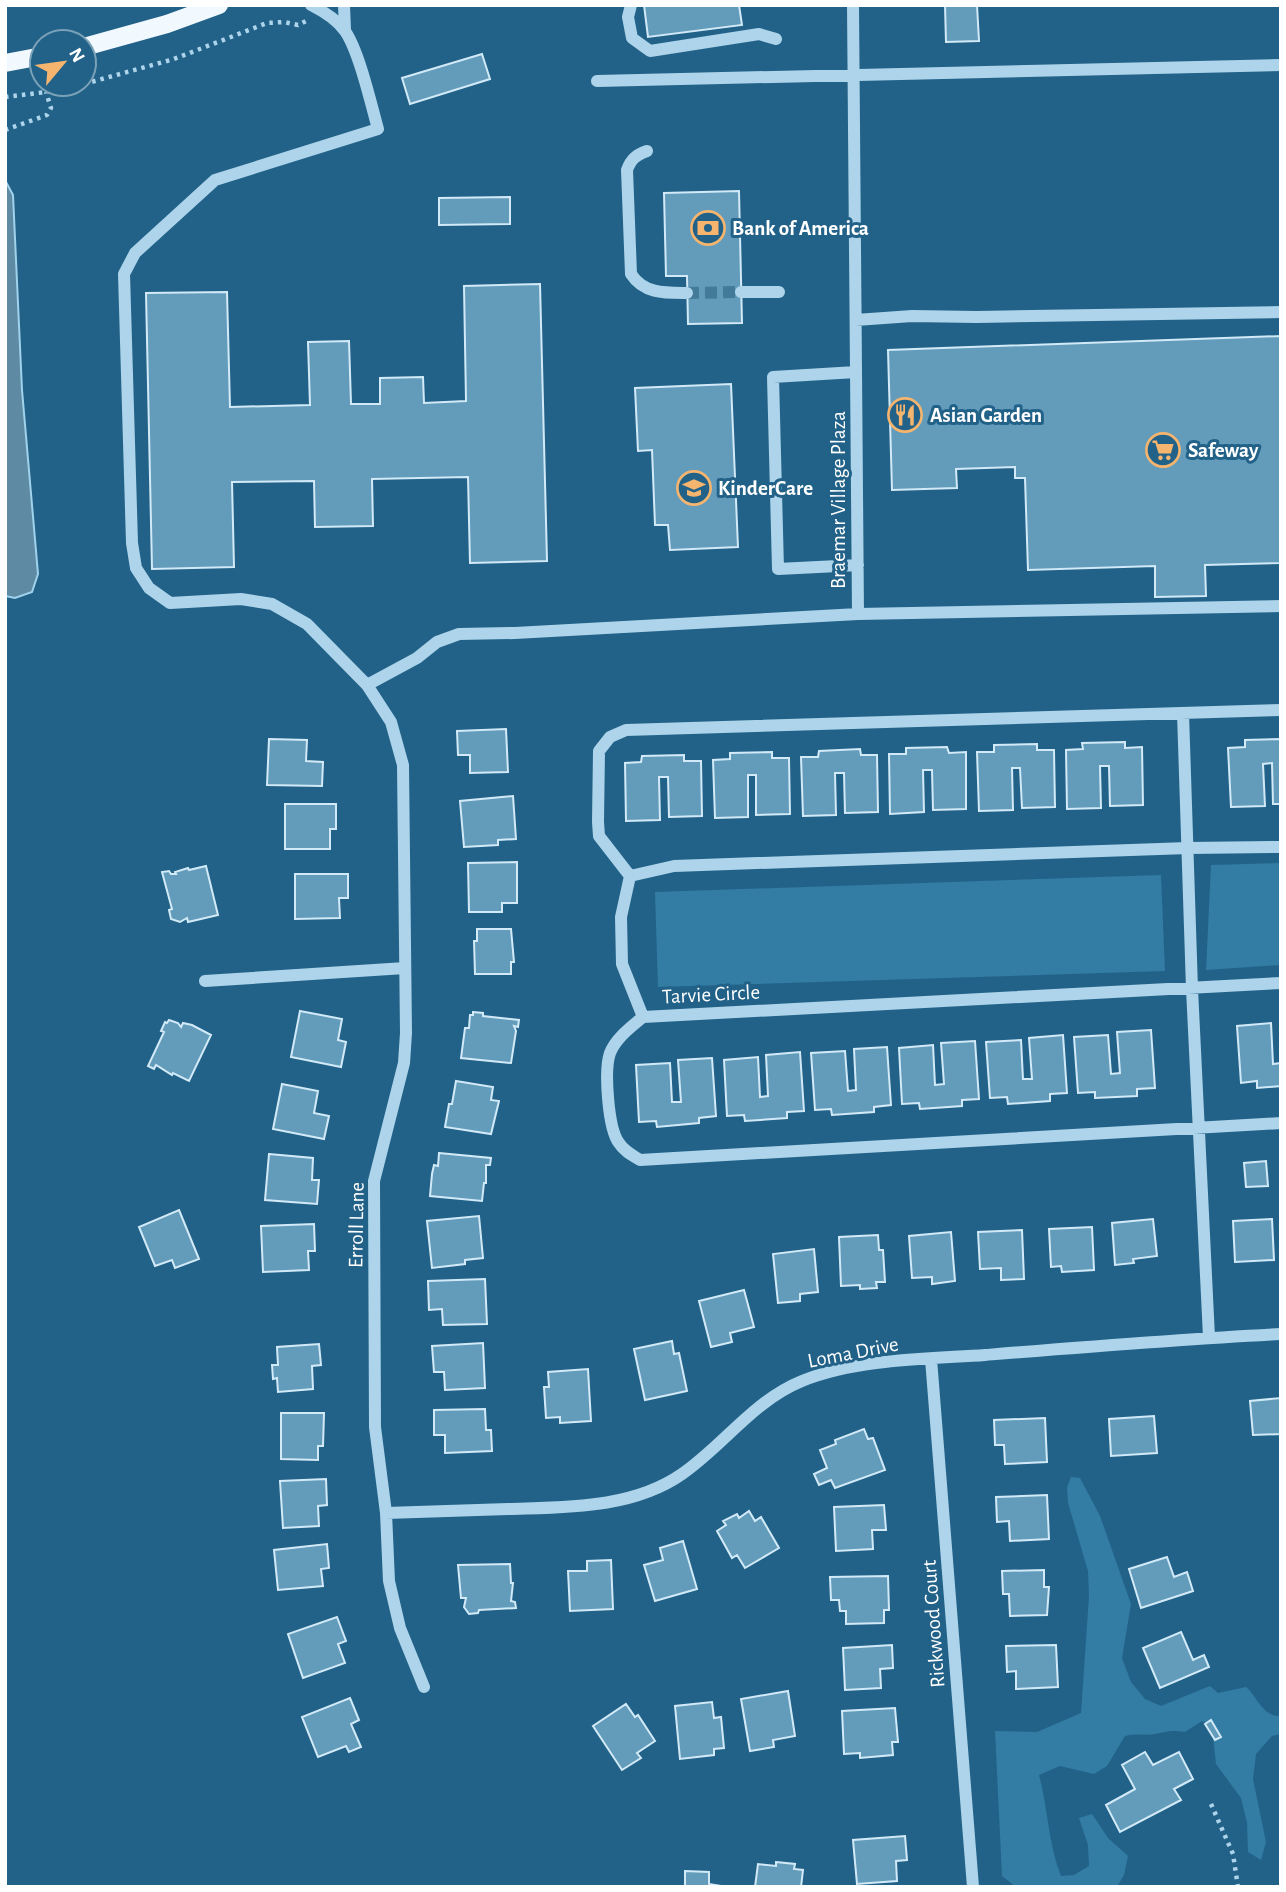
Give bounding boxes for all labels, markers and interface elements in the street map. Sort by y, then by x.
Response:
north arrow [28,28,98,98]
text: N [65,45,88,66]
bank icon: Bank of America [689,209,727,247]
place label: Bank of America [732,218,869,239]
restaurant icon: Asian Garden [886,396,924,434]
place label: Asian Garden [930,405,1042,426]
street label: Braemar Village Plaza [828,411,849,589]
supermarket icon: Safeway [1144,431,1182,469]
place label: Safeway [1188,440,1259,461]
school or university icon: KinderCare [675,469,713,507]
place label: KinderCare [718,478,813,499]
street label: Tarvie Circle [661,981,761,1008]
street label: Erroll Lane [345,1182,368,1268]
street label: Loma Drive [806,1333,900,1372]
street label: Rickwood Court [919,1559,948,1689]

